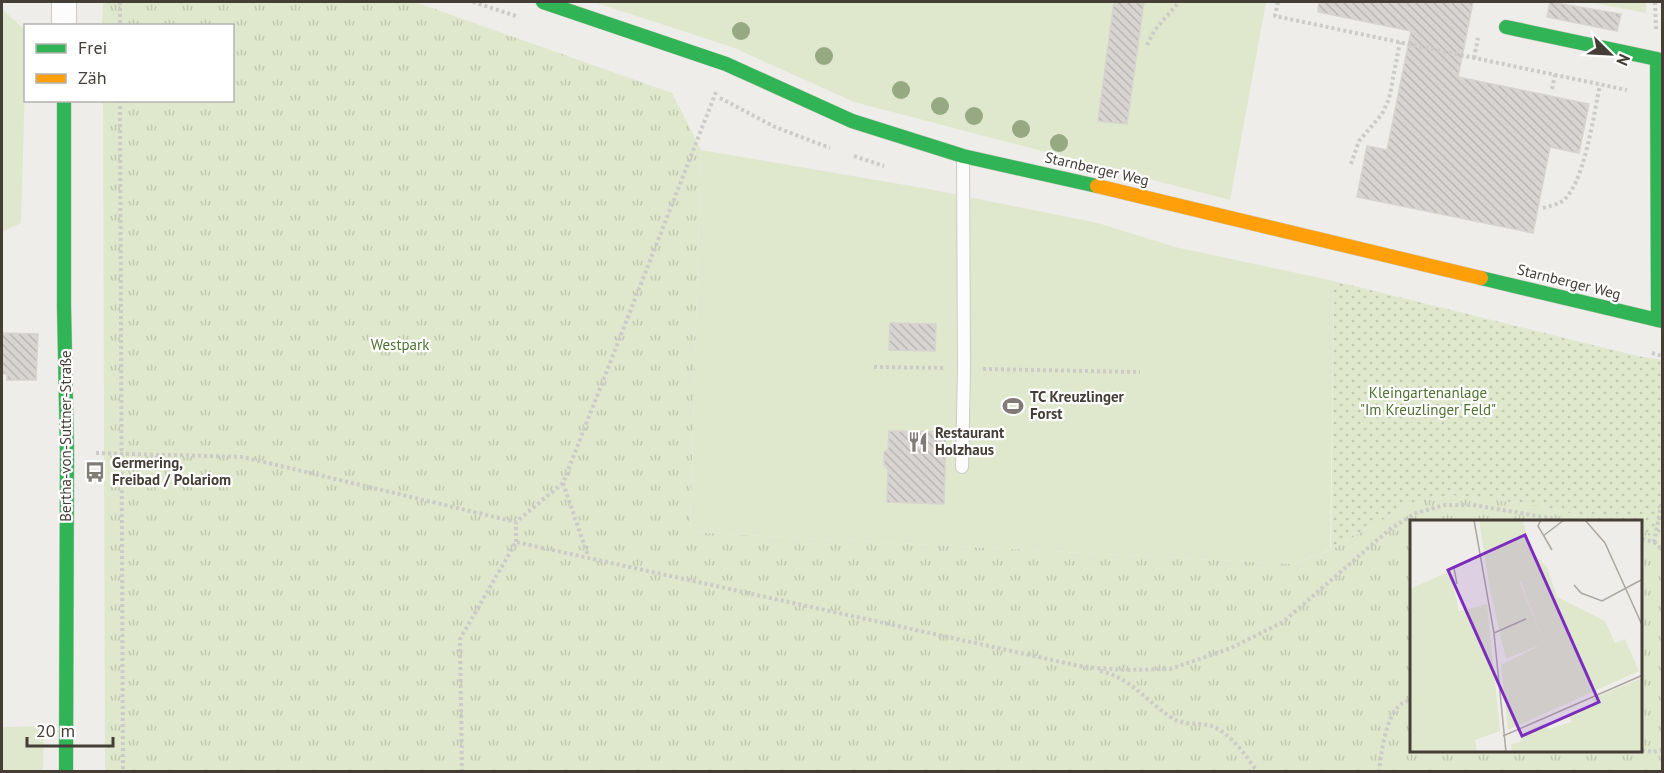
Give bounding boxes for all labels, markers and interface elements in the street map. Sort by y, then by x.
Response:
legend [24,24,234,102]
north arrow [1580,24,1640,84]
text: Frei [78,36,107,59]
text: N [1612,51,1635,69]
text: Zäh [78,66,107,89]
street label: Starnberger Weg [1043,147,1151,190]
street label: Starnberger Weg [1515,259,1623,304]
park label: Westpark [371,335,430,354]
street label: Bertha-von-Suttner-Straße [56,350,75,522]
park label: Kleingartenanlage "Im Kreuzlinger Feld" [1360,383,1496,419]
place label: TC Kreuzlinger Forst [1030,387,1125,423]
sports icon: TC Kreuzlinger Forst [1001,394,1025,418]
place label: Restaurant Holzhaus [935,423,1005,459]
restaurant icon: Restaurant Holzhaus [906,430,930,454]
place label: Germering, Freibad / Polariom [112,453,231,489]
bus stop icon: Germering, Freibad / Polariom [83,460,107,484]
inset map [1410,520,1643,752]
scale bar [27,710,112,748]
text: 20 m [36,719,75,742]

